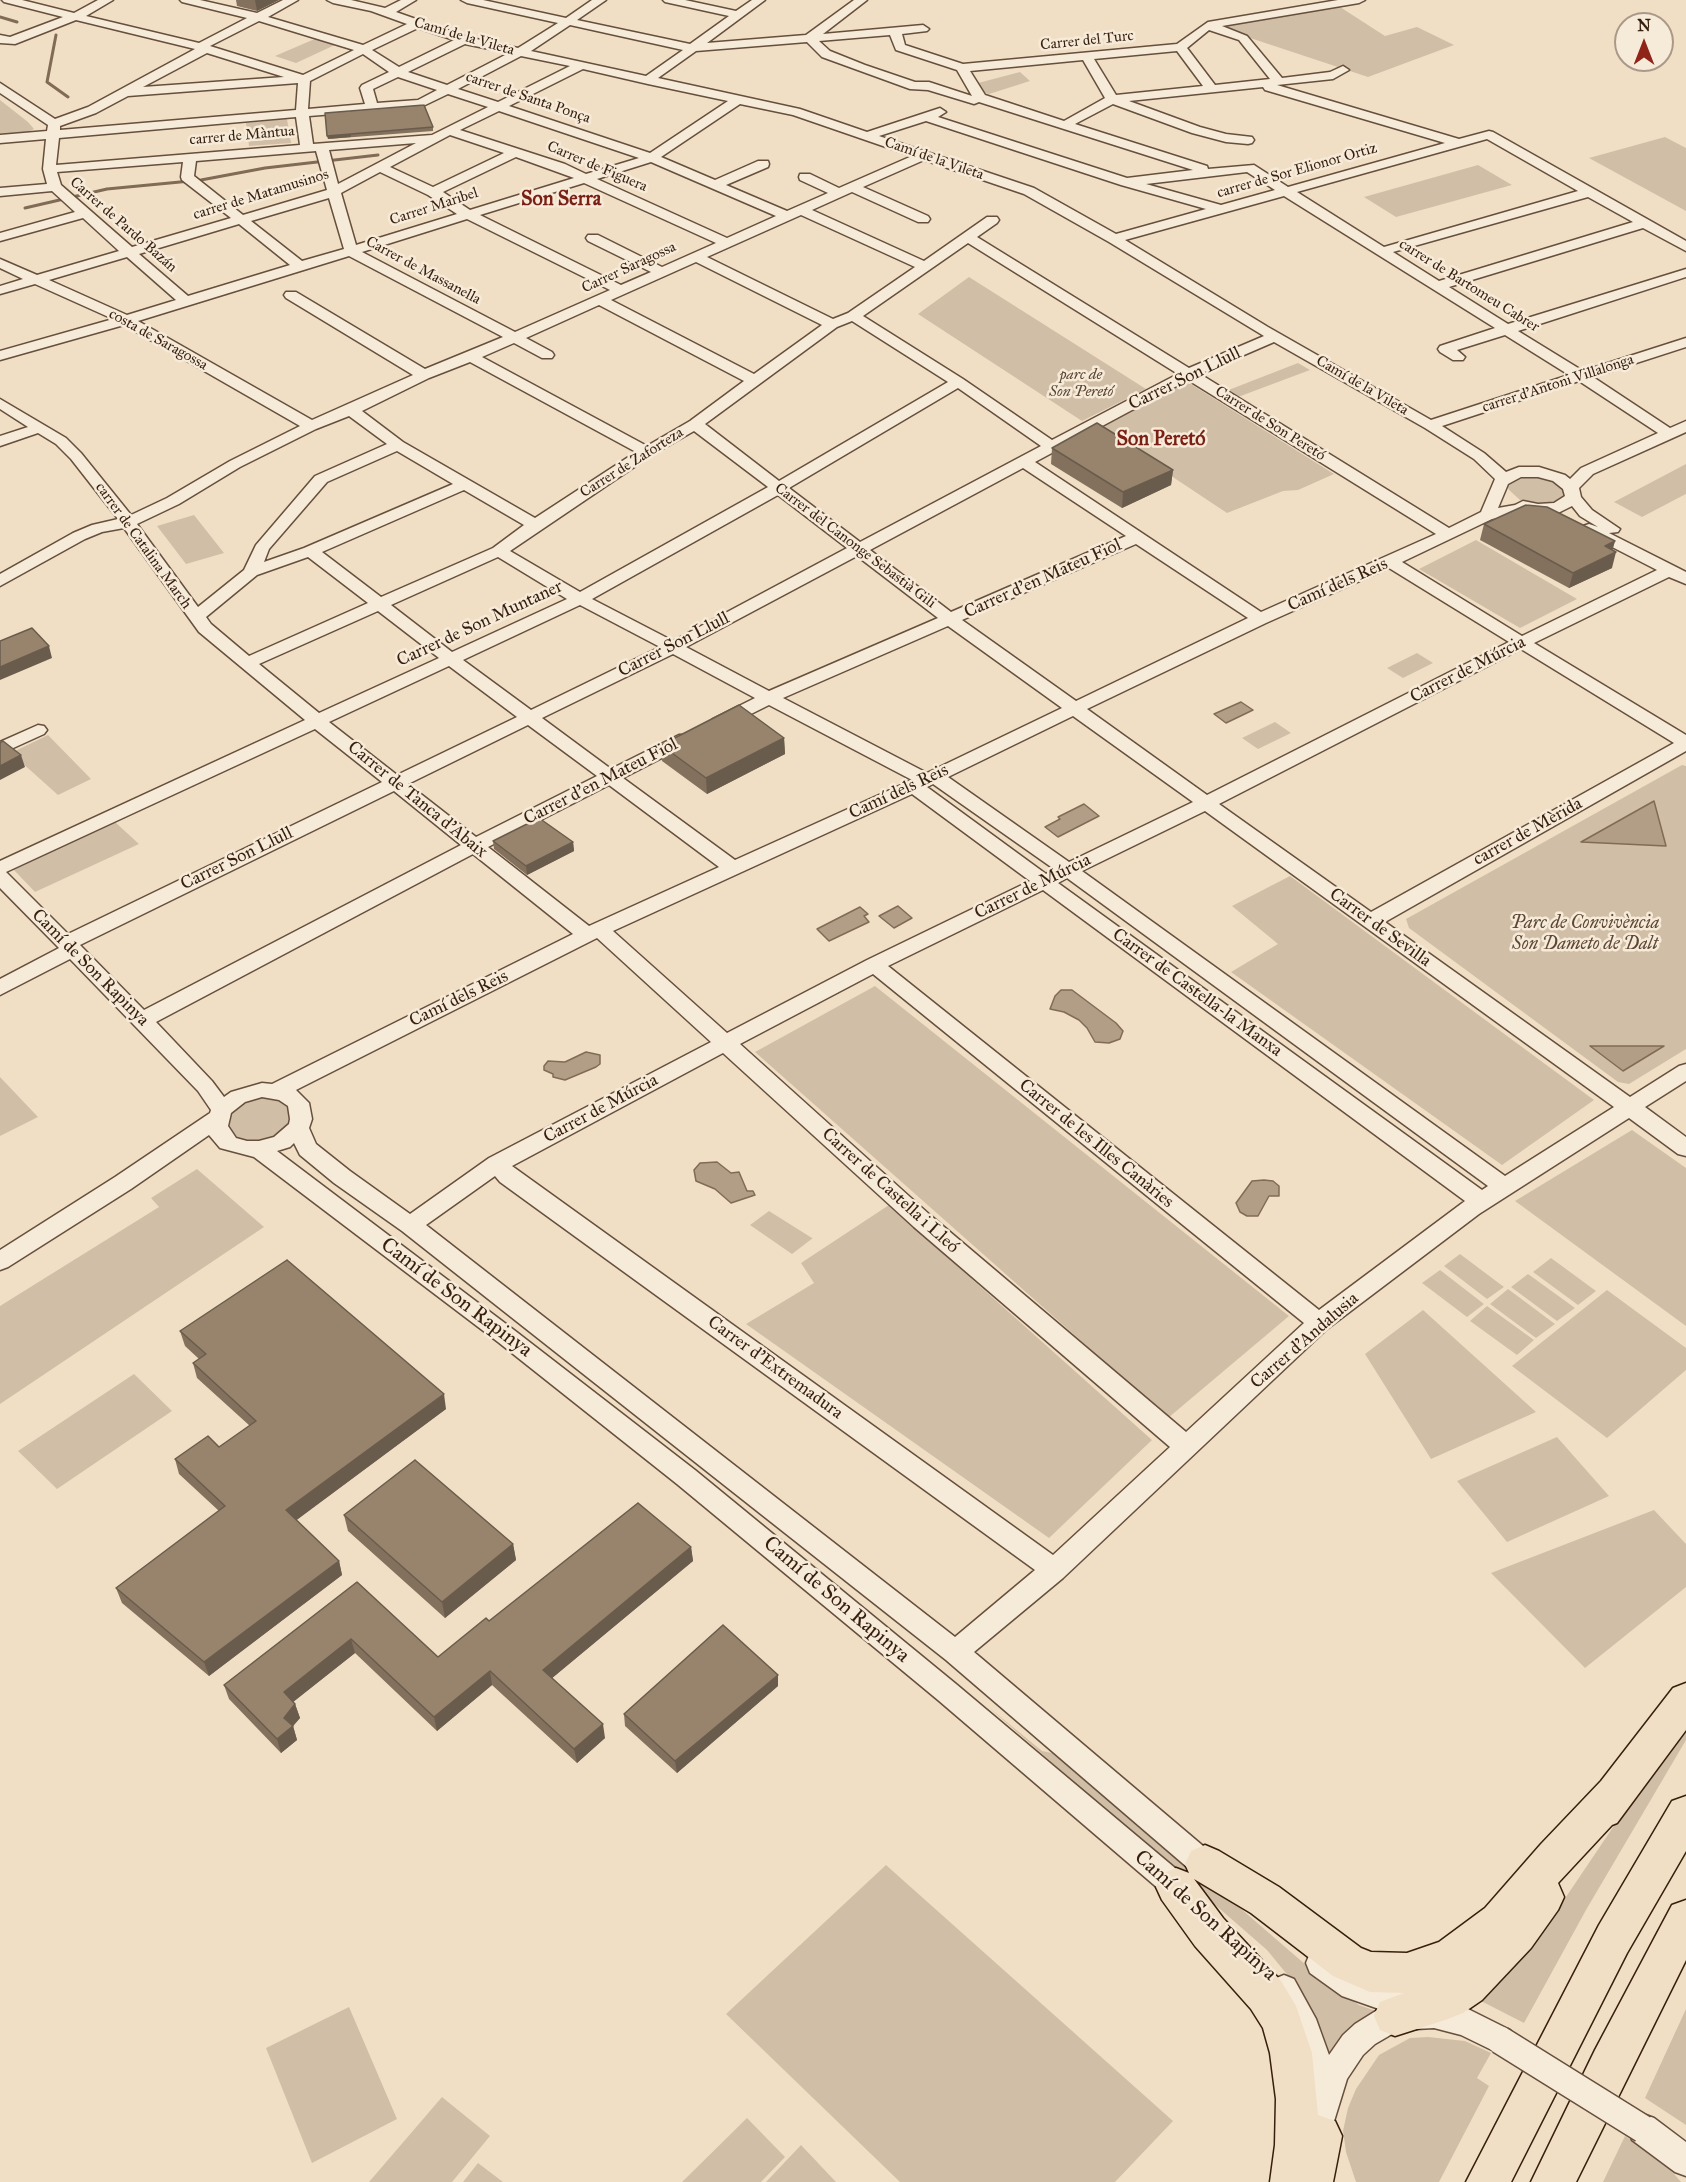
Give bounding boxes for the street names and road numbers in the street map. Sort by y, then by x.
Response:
street label: Camí de la Vileta [412,14,516,60]
street label: Carrer del Turc [1039,27,1135,55]
street label: carrer de Santa Ponça [463,68,593,128]
street label: carrer de Màntua [189,122,295,150]
street label: Camí de la Vileta [882,134,986,184]
street label: Carrer de Figuera [544,138,650,196]
street label: carrer de Sor Elionor Ortiz [1215,140,1379,202]
street label: carrer de Matamusinos [191,166,331,224]
street label: Carrer de Pardo Bazán [66,174,180,276]
street label: Carrer Maribel [388,184,480,230]
street label: Carrer de Massanella [362,233,484,309]
street label: carrer de Bartomeu Cabrer [1396,235,1542,337]
street label: Carrer Saragossa [579,238,679,298]
street label: costa de Saragossa [105,305,211,375]
street label: Carrer Son Llull [1125,343,1245,415]
street label: carrer d'Antoni Villalonga [1480,351,1636,417]
street label: Camí de la Vileta [1313,352,1411,420]
street label: Carrer de Son Peretó [1212,383,1328,465]
street label: Carrer de Zaforteza [577,424,687,502]
street label: carrer de Catalina March [91,479,195,613]
street label: Carrer del Canonge Sebastià Gili [771,480,939,612]
street label: Carrer d'en Mateu Fiol [961,535,1125,623]
street label: Camí dels Reis [1285,553,1391,617]
street label: Carrer de Son Muntaner [394,576,566,672]
street label: Carrer Son Llull [615,608,733,682]
street label: Carrer de Múrcia [1407,632,1529,708]
street label: Carrer d'en Mateu Fiol [520,734,682,830]
street label: Carrer de Tanca d'Abaix [343,737,491,863]
street label: Camí dels Reis [846,760,952,824]
street label: carrer de Mèrida [1470,793,1586,871]
street label: Carrer Son Llull [177,823,297,895]
street label: Carrer de Múrcia [971,850,1095,924]
street label: Carrer de Sevilla [1325,884,1435,972]
street label: Camí de Son Rapinya [27,905,153,1031]
street label: Carrer de Castella-la Manxa [1108,924,1286,1062]
street label: Camí dels Reis [406,966,512,1032]
street label: Carrer de Múrcia [540,1070,662,1148]
street label: Carrer de les Illes Canàries [1014,1075,1178,1213]
street label: Carrer de Castella i Lleó [817,1124,963,1258]
street label: Camí de Son Rapinya [375,1233,537,1363]
street label: Carrer d'Andalusia [1247,1288,1363,1394]
street label: Carrer d'Extremadura [703,1312,847,1424]
street label: Camí de Son Rapinya [758,1531,914,1669]
street label: Camí de Son Rapinya [1129,1845,1281,1987]

